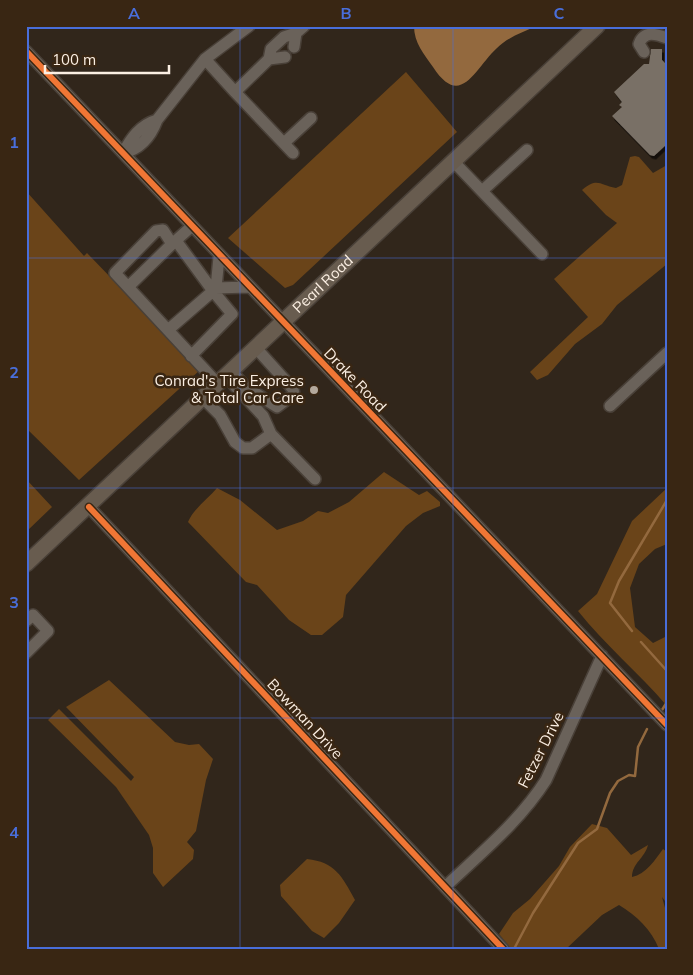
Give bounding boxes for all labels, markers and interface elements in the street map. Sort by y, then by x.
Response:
text: A [128,3,140,23]
text: B [340,3,352,23]
text: C [554,3,565,23]
scale bar [45,42,169,74]
text: 100 m [52,50,96,69]
text: 1 [9,132,19,152]
street label: Pearl Road [288,251,357,317]
street label: Drake Road [320,344,391,416]
text: 2 [9,362,19,382]
place label: Conrad's Tire Express & Total Car Care [155,371,304,407]
marker: Conrad's Tire Express & Total Car Care [308,384,320,396]
text: 3 [9,592,19,612]
street label: Bowman Drive [263,675,347,763]
street label: Fetzer Drive [513,709,568,791]
text: 4 [9,822,19,842]

